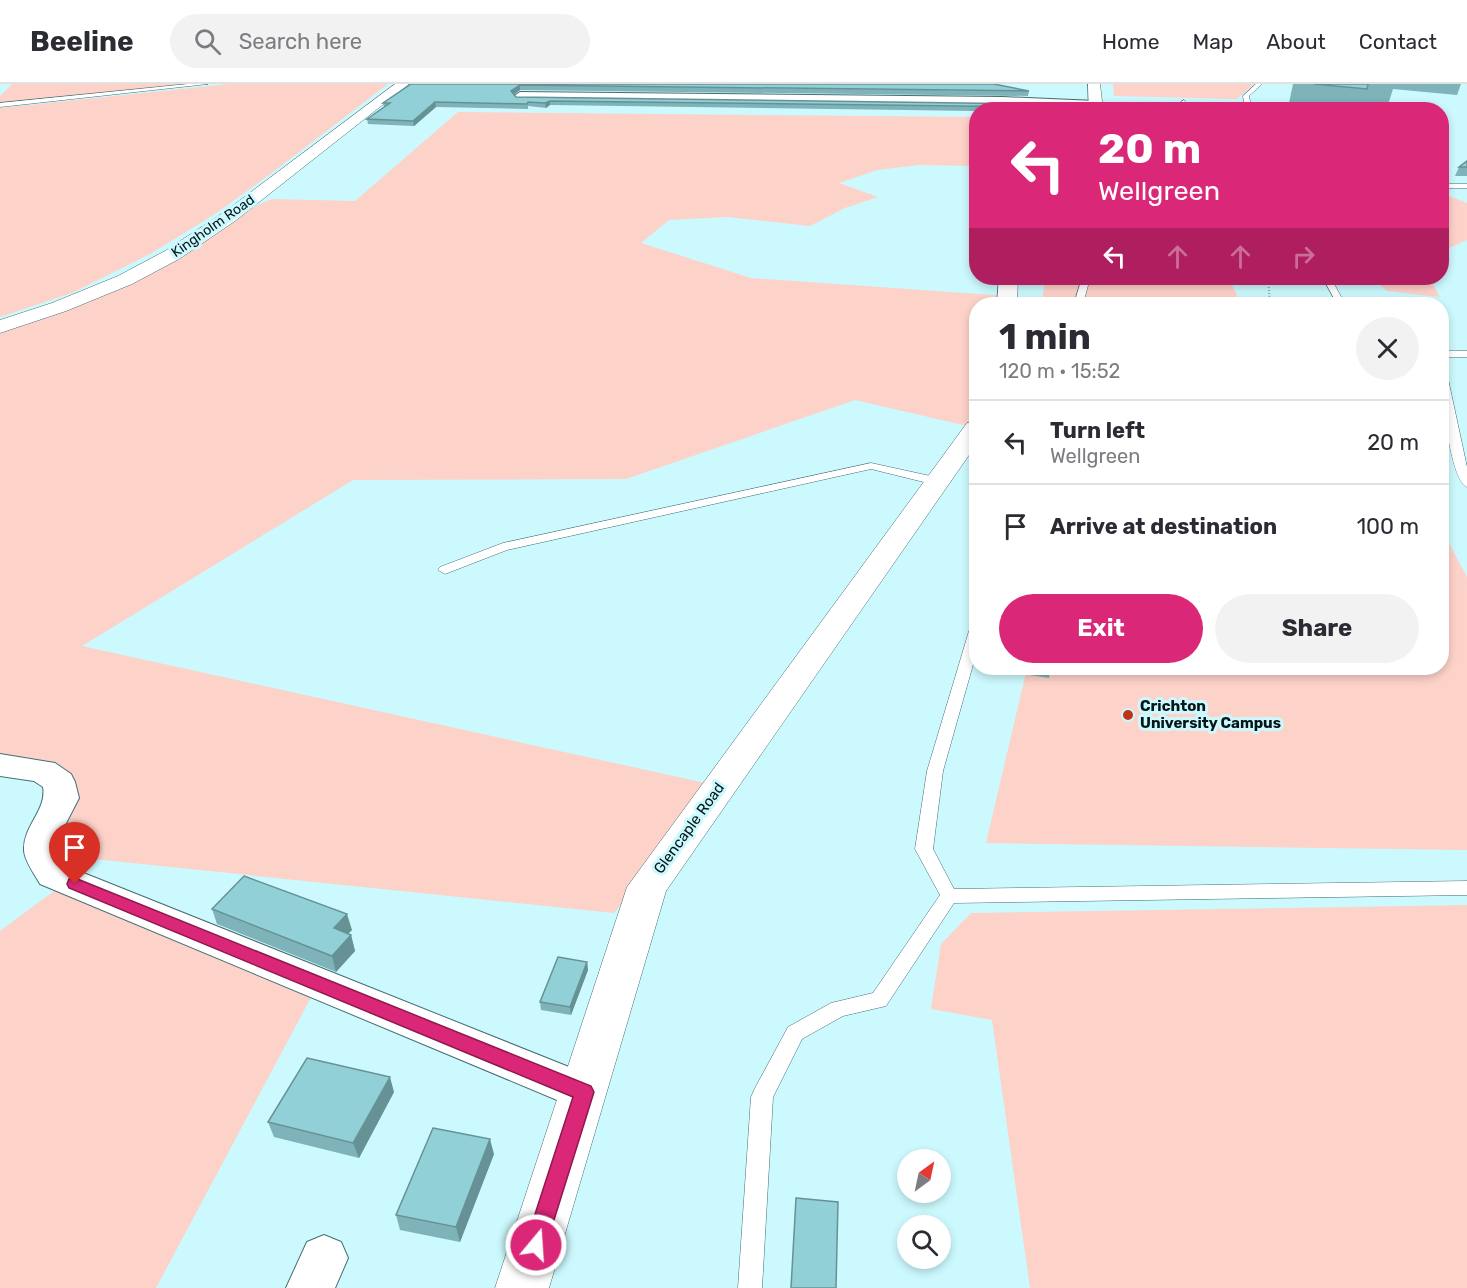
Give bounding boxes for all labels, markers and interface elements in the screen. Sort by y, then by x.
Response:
search box [170,14,590,68]
text: Beeline [30,25,134,58]
icon: search [191,25,224,58]
text: Search here [239,28,362,55]
text: Home [1102,29,1159,54]
text: Map [1192,29,1233,54]
text: About [1266,29,1326,54]
text: Contact [1359,29,1437,54]
text: 20 m [1098,124,1201,174]
icon: left [999,126,1077,204]
text: Wellgreen [1098,175,1220,207]
street label: Kingholm Road [168,191,258,261]
icon: left [1098,240,1131,273]
icon: ahead [1161,240,1194,273]
icon: ahead [1224,240,1257,273]
icon: right [1287,240,1320,273]
text: 1 min [999,315,1091,358]
button: close [1356,317,1419,380]
text: 120 m · 15:52 [999,359,1120,383]
text: Turn left [1050,417,1145,444]
icon: left [999,426,1032,459]
text: 20 m [1367,429,1419,456]
text: Wellgreen [1050,444,1140,468]
icon: arrive [999,510,1032,543]
text: Arrive at destination [1050,513,1277,540]
text: 100 m [1357,513,1419,540]
button: Exit [999,594,1203,663]
button: Share [1215,594,1419,663]
place label: Crichton University Campus [1140,697,1281,732]
marker: Crichton University Campus [1121,708,1135,722]
street label: Glencaple Road [650,779,728,877]
pin [49,822,100,884]
icon: arrive [58,831,91,864]
north arrow [897,1149,951,1203]
map controls [897,1149,951,1269]
position arrow [504,1213,568,1277]
button: search [897,1215,951,1269]

